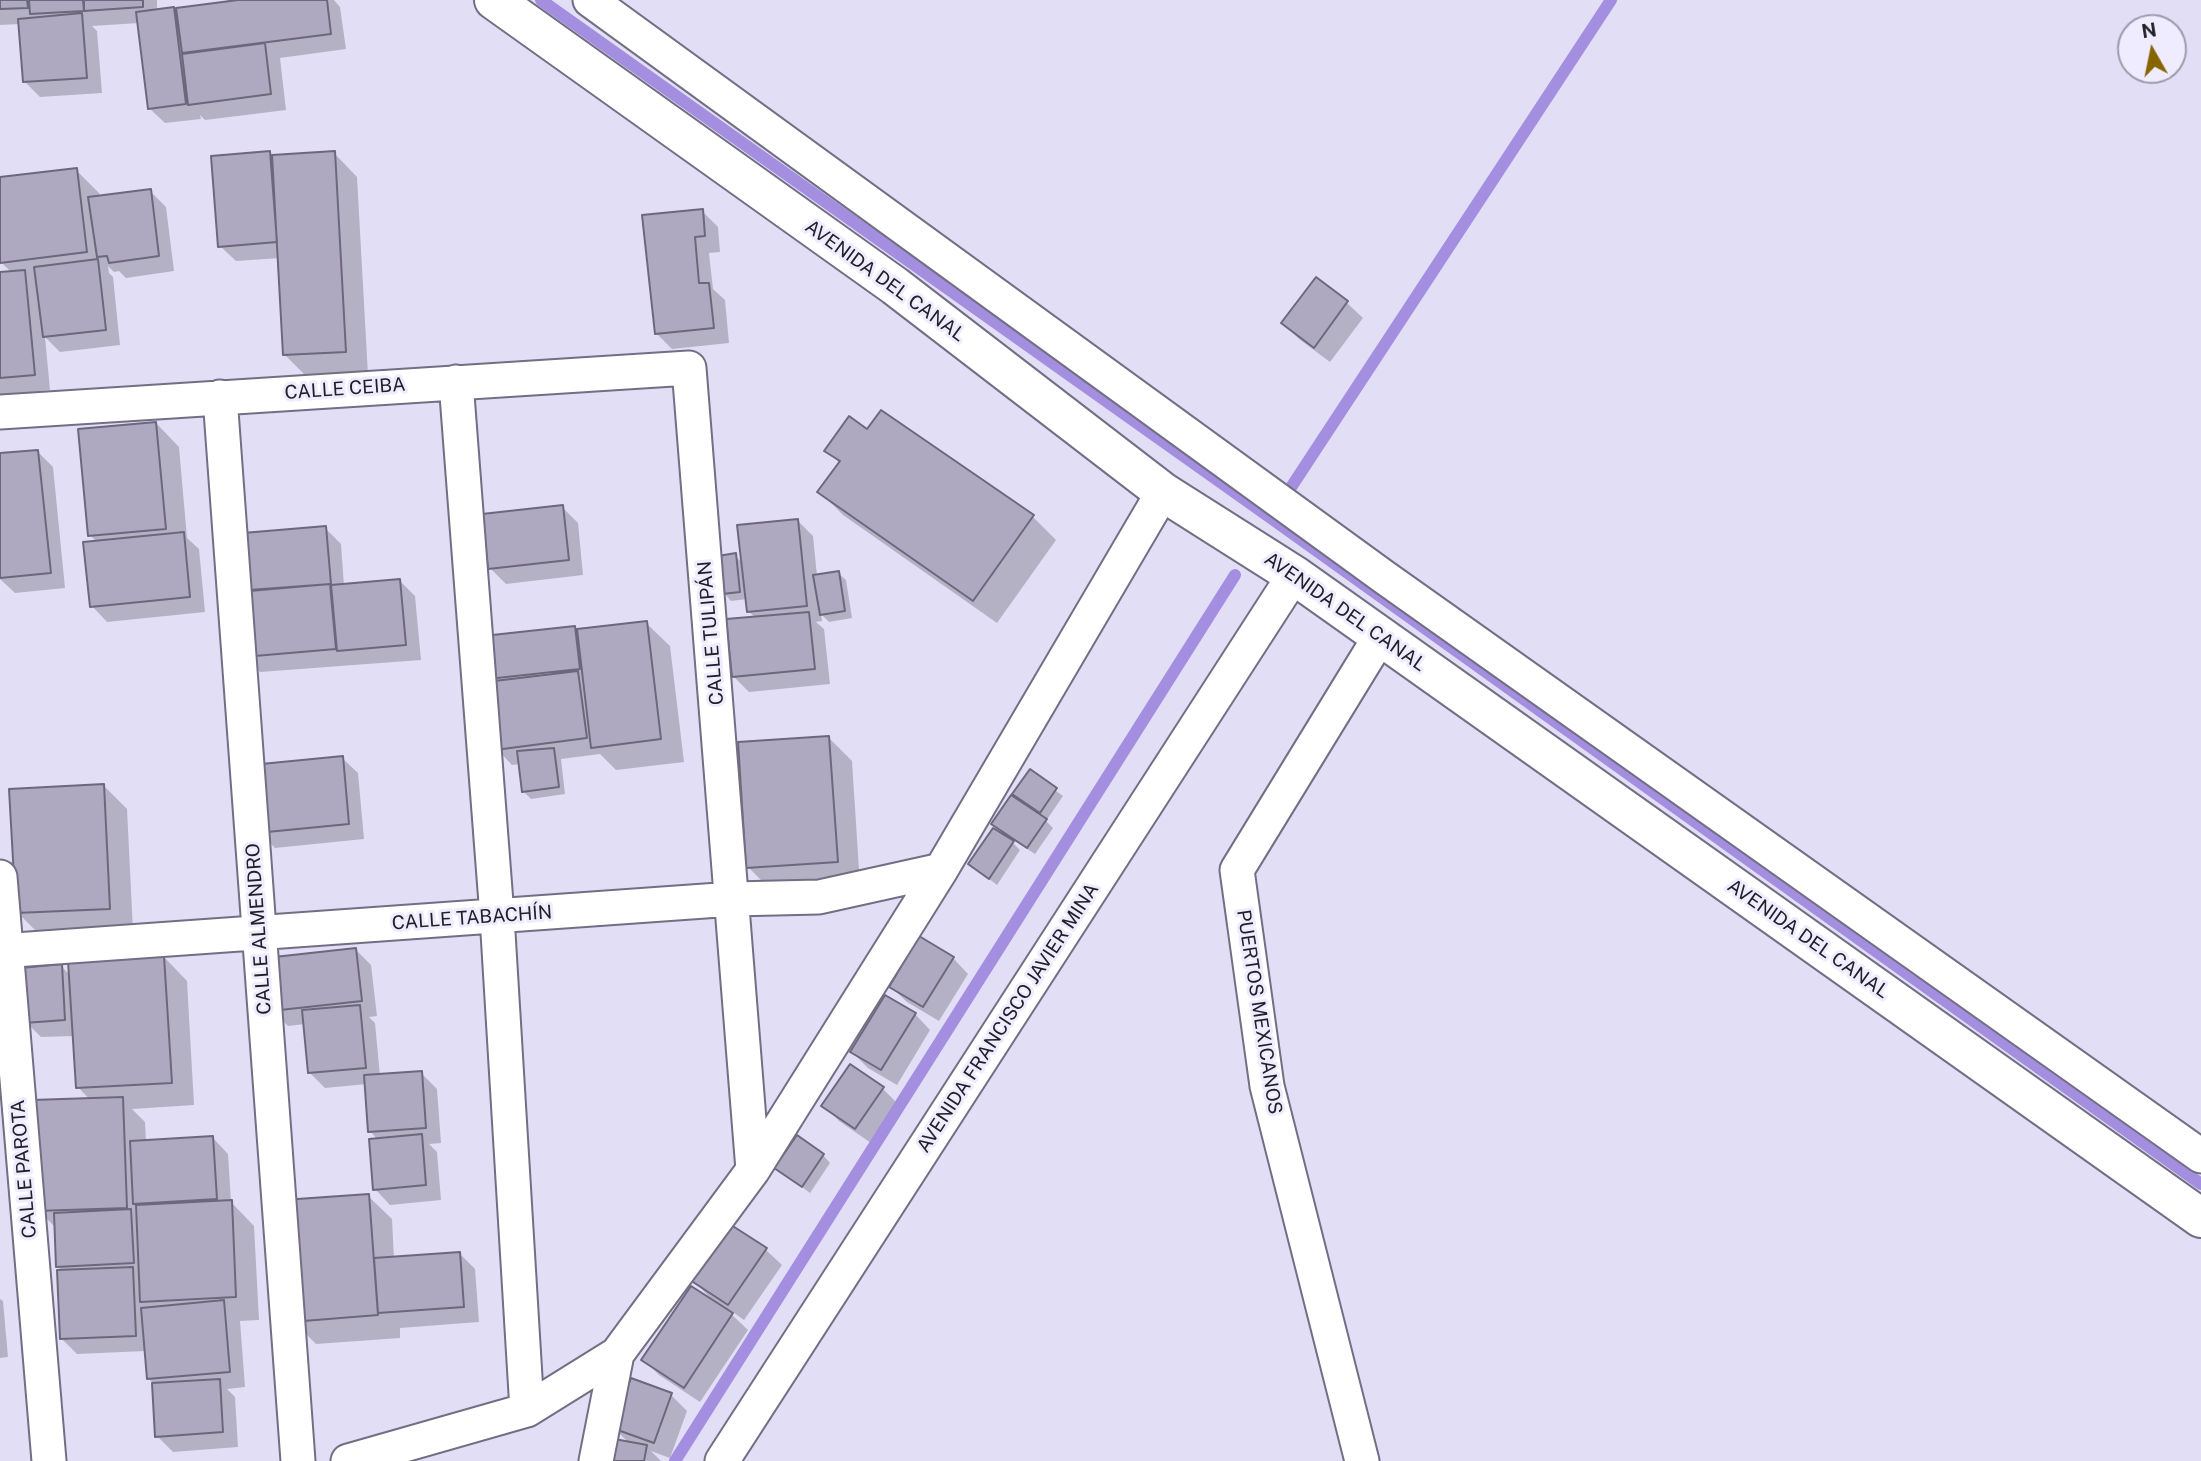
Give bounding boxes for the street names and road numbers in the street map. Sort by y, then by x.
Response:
street label: AVENIDA DEL CANAL [801,215,969,347]
street label: CALLE CEIBA [284,373,406,405]
street label: AVENIDA DEL CANAL [1260,548,1430,676]
street label: CALLE TULIPÁN [693,560,729,706]
street label: CALLE ALMENDRO [242,842,276,1016]
street label: AVENIDA DEL CANAL [1723,875,1893,1003]
street label: AVENIDA FRANCISCO JAVIER MINA [912,879,1104,1157]
street label: CALLE TABACHÍN [391,901,553,935]
street label: PUERTOS MEXICANOS [1232,908,1286,1116]
street label: CALLE PAROTA [7,1099,41,1239]

